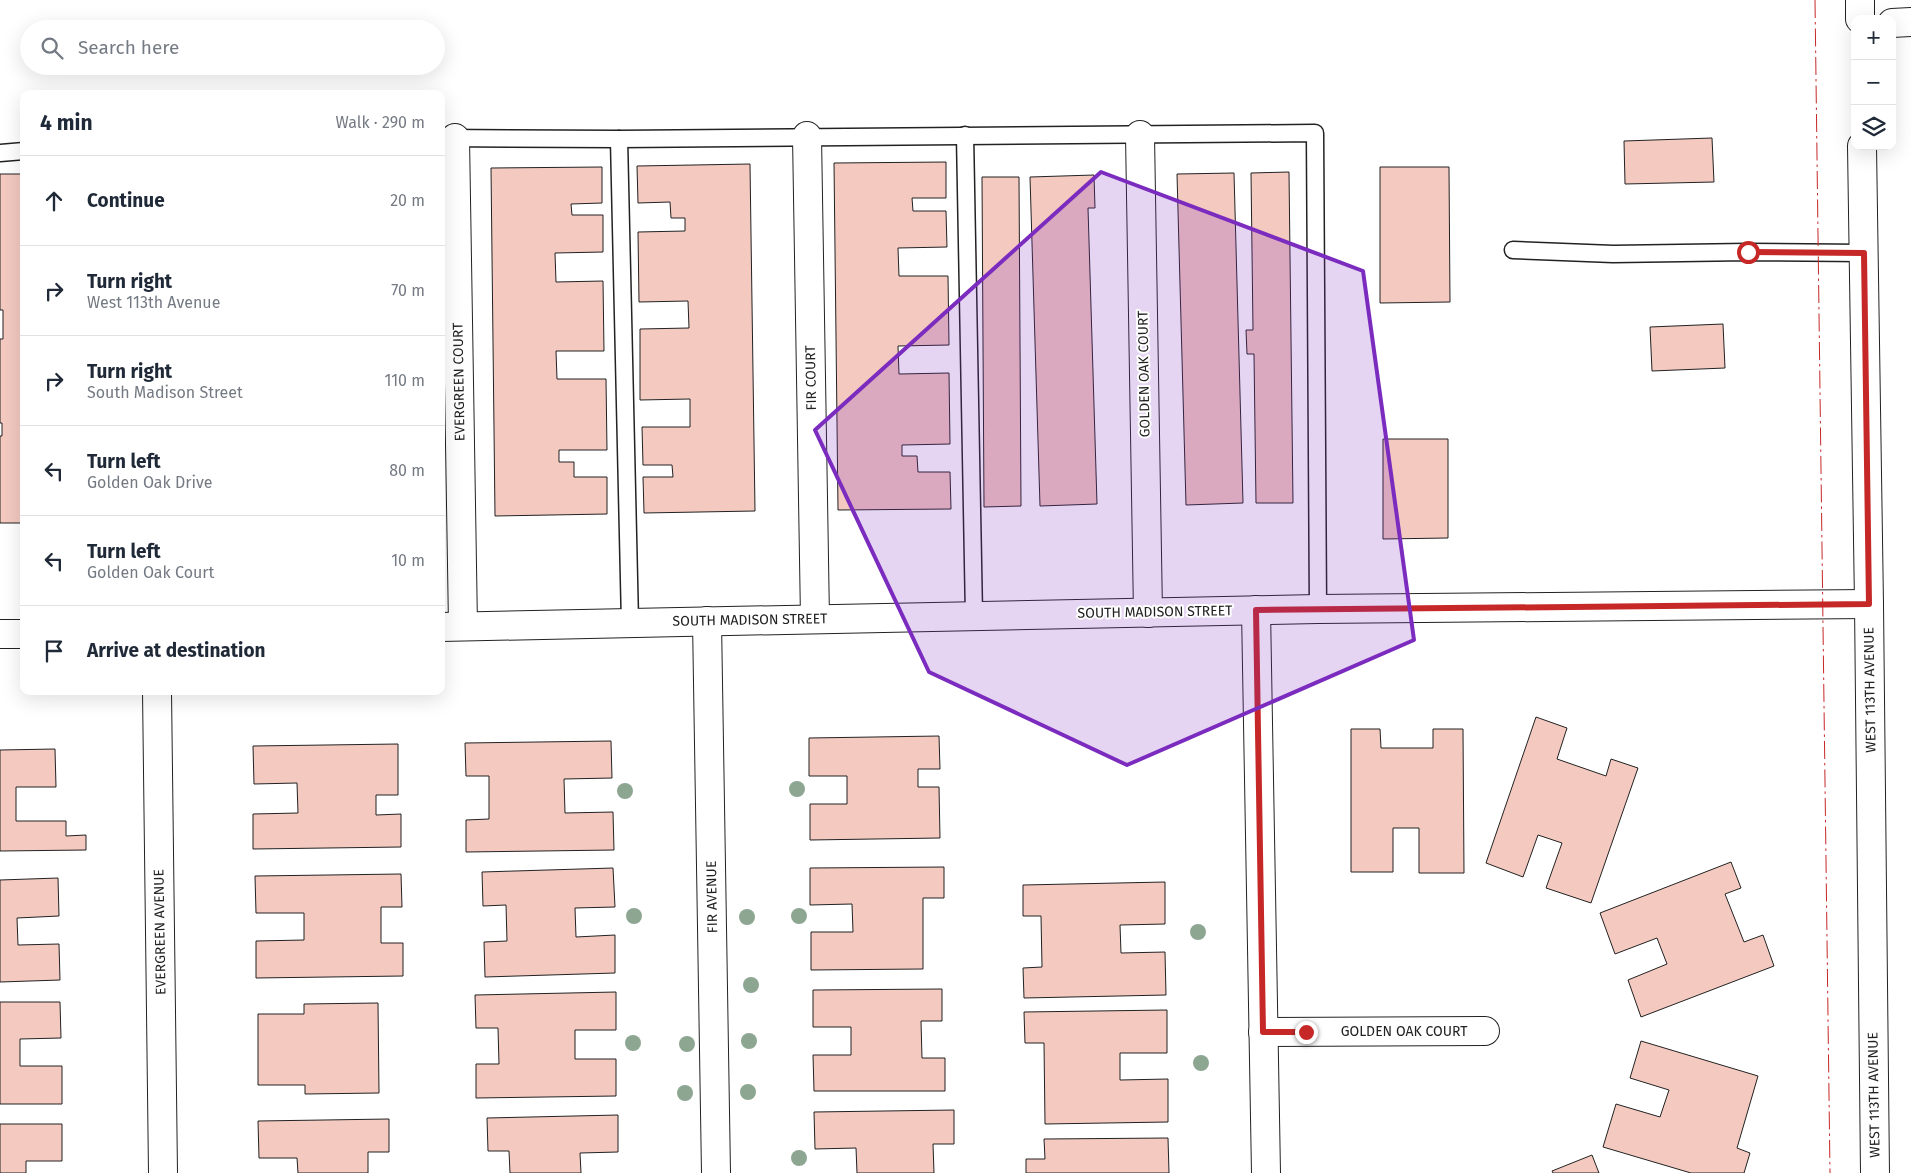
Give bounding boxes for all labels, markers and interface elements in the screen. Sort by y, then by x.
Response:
map controls [1851,15,1896,150]
button: + [1851,15,1896,60]
search box [20,20,445,75]
icon: search [38,34,66,62]
text: Search here [78,36,179,59]
button: − [1851,60,1896,105]
button: layers [1851,105,1896,150]
text: 4 min [40,110,93,136]
text: Walk · 290 m [335,113,425,132]
icon: ahead [40,187,68,215]
text: Continue [87,189,165,212]
text: 20 m [390,191,425,210]
route start [1737,241,1760,264]
text: Turn right [87,270,172,293]
icon: right [40,277,68,305]
text: 70 m [391,281,425,300]
text: West 113th Avenue [87,293,220,312]
street label: GOLDEN OAK COURT [1134,310,1154,438]
street label: EVERGREEN COURT [449,322,469,441]
street label: FIR COURT [802,345,820,411]
text: Turn right [87,360,172,383]
icon: right [40,367,68,395]
text: 110 m [384,371,425,390]
text: South Madison Street [87,383,243,402]
text: Turn left [87,450,161,473]
icon: left [40,457,68,485]
text: 80 m [389,461,425,480]
text: Golden Oak Drive [87,473,213,492]
text: Turn left [87,540,161,563]
icon: left [40,547,68,575]
text: 10 m [391,551,425,570]
text: Golden Oak Court [87,563,214,582]
street label: SOUTH MADISON STREET [1077,602,1233,622]
street label: SOUTH MADISON STREET [672,610,828,630]
street label: WEST 113TH AVENUE [1860,627,1880,753]
icon: arrive [40,637,68,665]
text: Arrive at destination [87,639,266,662]
street label: FIR AVENUE [703,861,721,933]
street label: EVERGREEN AVENUE [150,869,170,995]
route end [1295,1021,1318,1044]
street label: GOLDEN OAK COURT [1341,1023,1468,1040]
street label: WEST 113TH AVENUE [1864,1032,1884,1158]

